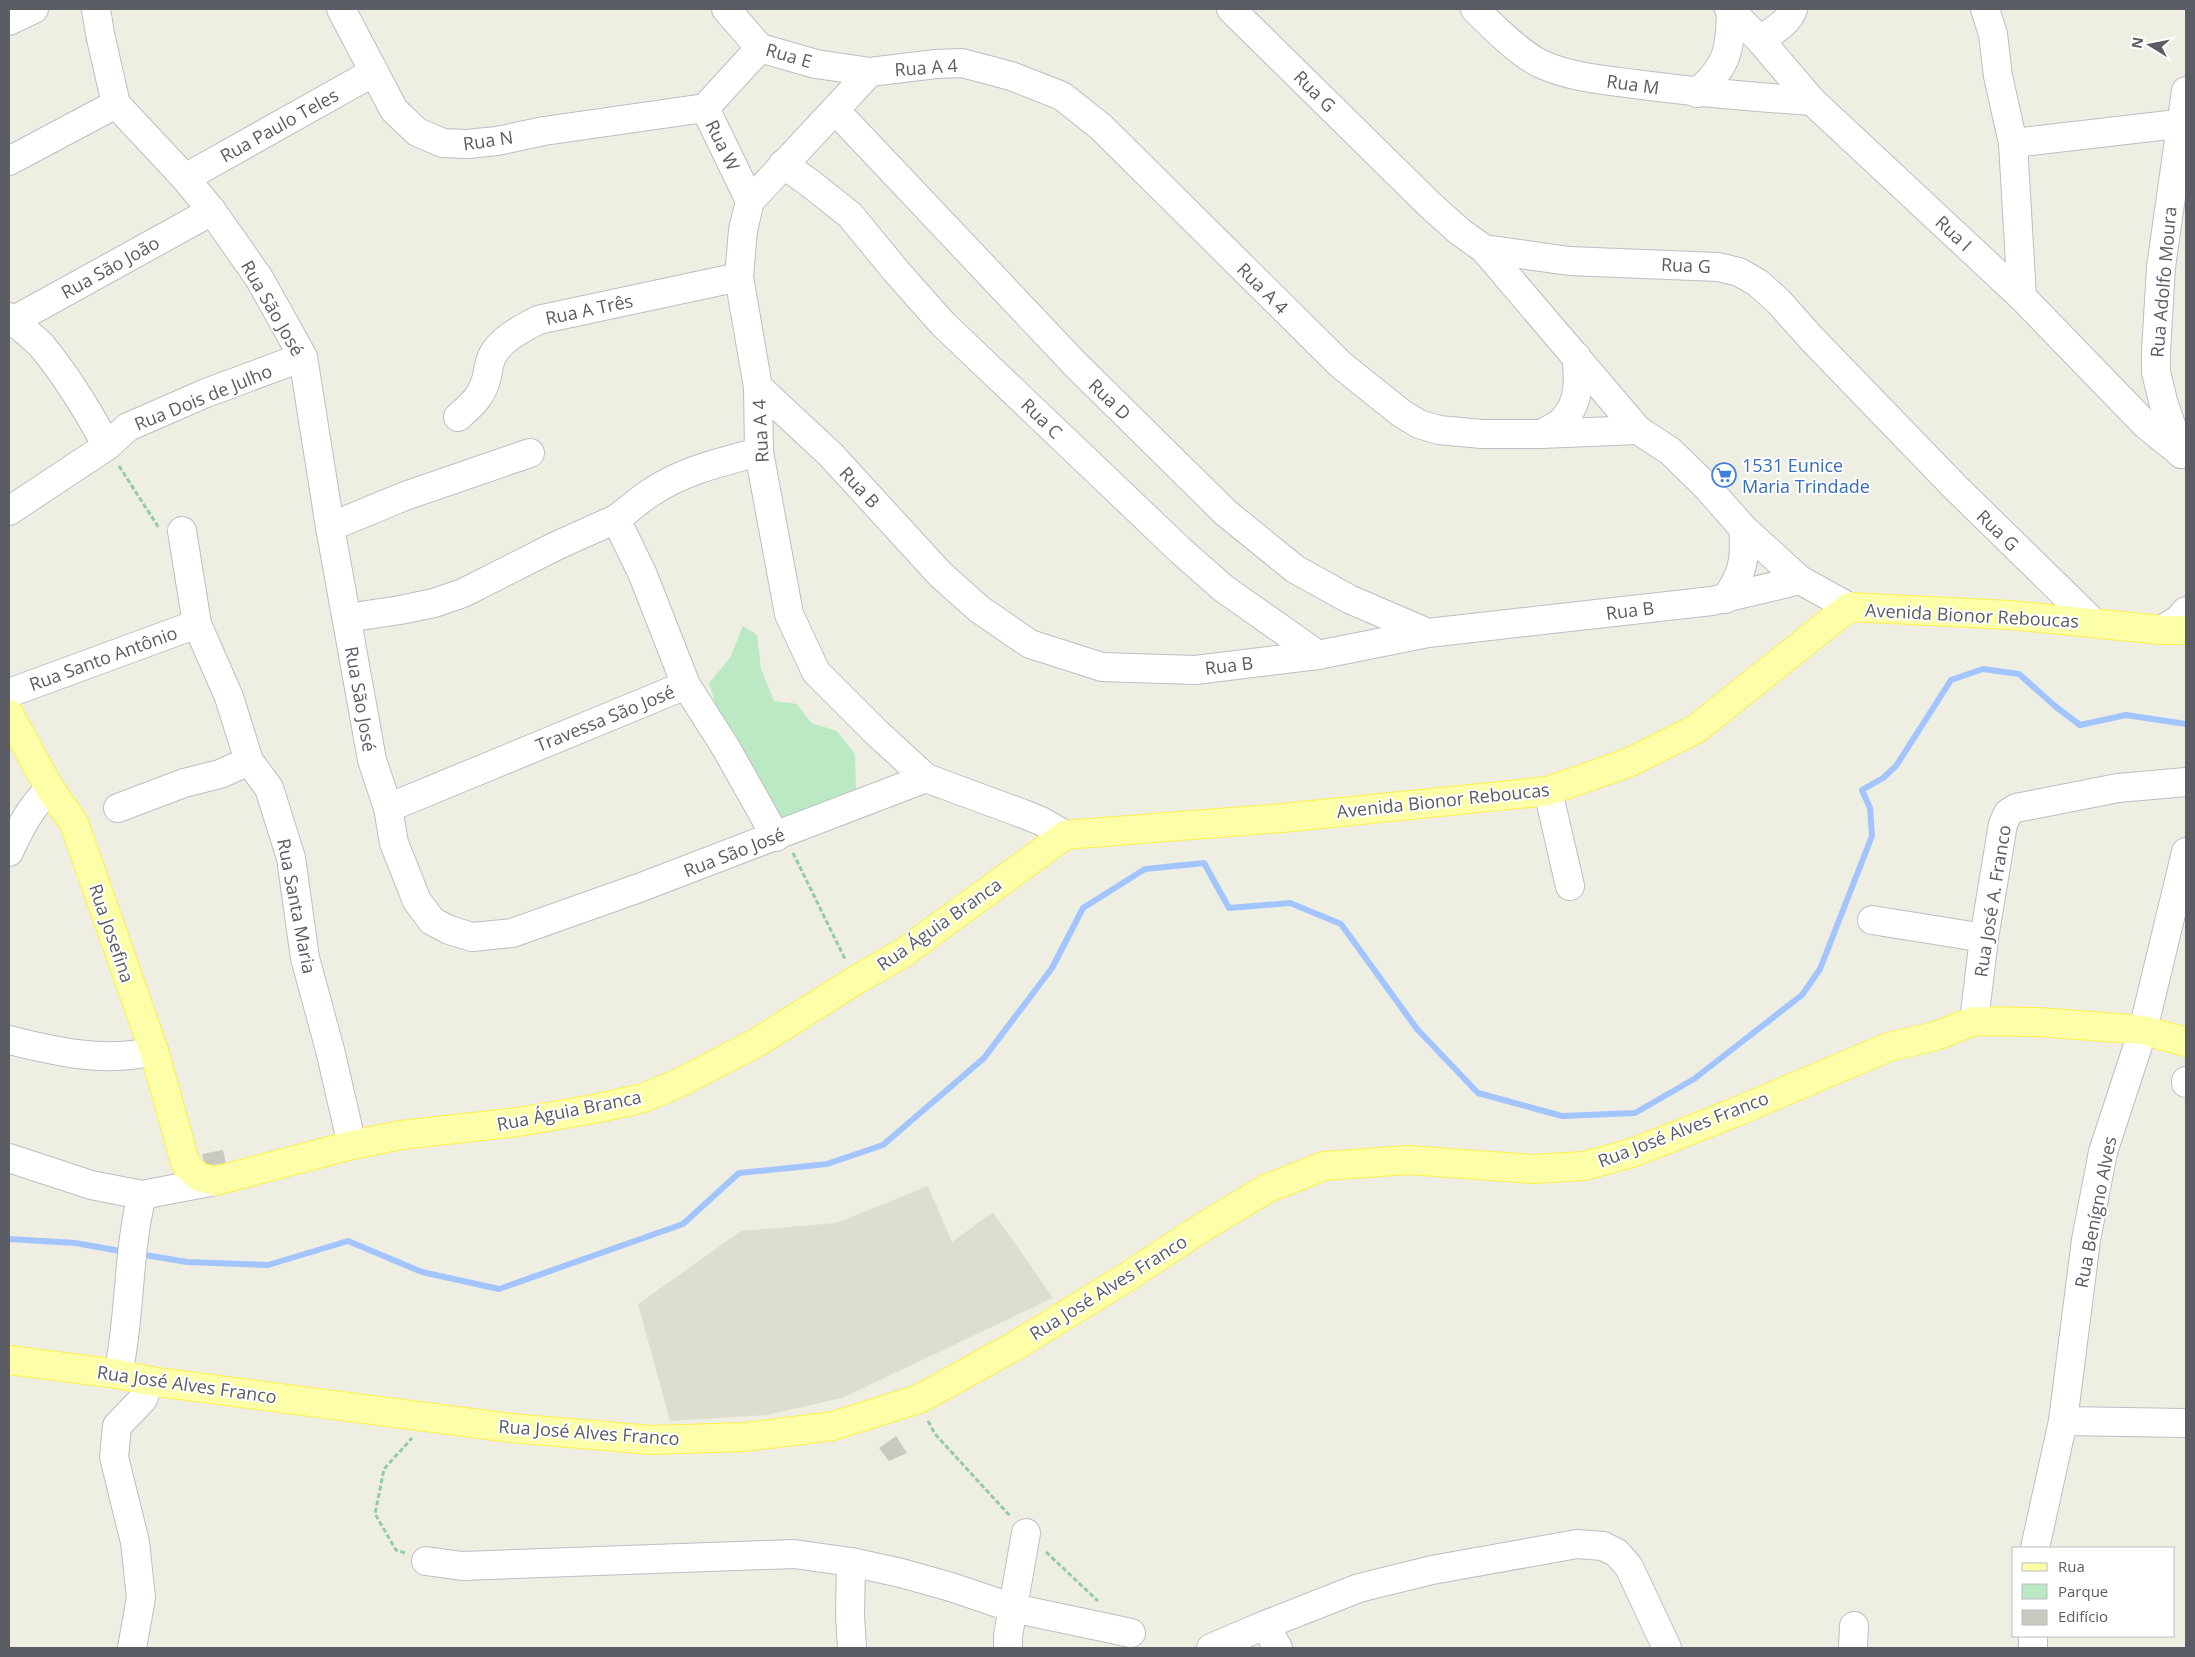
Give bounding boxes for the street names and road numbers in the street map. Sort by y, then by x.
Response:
street label: Rua E [763,37,815,73]
street label: Rua A 4 [894,53,958,81]
street label: Rua G [1289,65,1341,117]
street label: Rua M [1605,68,1661,100]
street label: Rua Paulo Teles [215,83,343,167]
street label: Rua W [700,116,746,175]
street label: Rua N [461,125,515,155]
street label: Rua Adolfo Moura [2144,205,2182,359]
street label: Rua I [1931,210,1977,256]
street label: Rua São João [57,230,163,304]
street label: Rua G [1660,252,1712,278]
street label: Rua São José [236,256,310,360]
street label: Rua A 4 [1232,257,1294,319]
street label: Rua A Três [543,288,635,330]
street label: Rua Dois de Julho [131,358,275,436]
street label: Rua D [1084,373,1136,425]
street label: Rua C [1016,393,1068,443]
street label: Rua A 4 [746,399,774,463]
street label: Rua B [835,461,885,513]
street label: Rua G [1972,504,2024,556]
street label: Rua B [1604,595,1656,625]
street label: Avenida Bionor Reboucas [1865,597,2079,633]
street label: Rua Santo Antônio [26,620,180,696]
street label: Rua São José [340,644,382,754]
street label: Rua B [1203,650,1255,680]
street label: Travessa São José [532,679,678,757]
street label: Avenida Bionor Reboucas [1335,777,1551,823]
street label: Rua São José [680,822,788,882]
street label: Rua José A. Franco [1968,823,2016,979]
street label: Rua Santa Maria [272,836,322,976]
street label: Rua Águia Branca [872,872,1006,976]
street label: Rua Josefina [84,880,140,986]
street label: Rua Águia Branca [495,1084,643,1136]
street label: Rua José Alves Franco [1594,1085,1772,1173]
street label: Rua Benígno Alves [2069,1134,2121,1290]
street label: Rua José Alves Franco [1025,1229,1191,1345]
street label: Rua José Alves Franco [96,1360,278,1408]
street label: Rua José Alves Franco [498,1414,680,1450]

